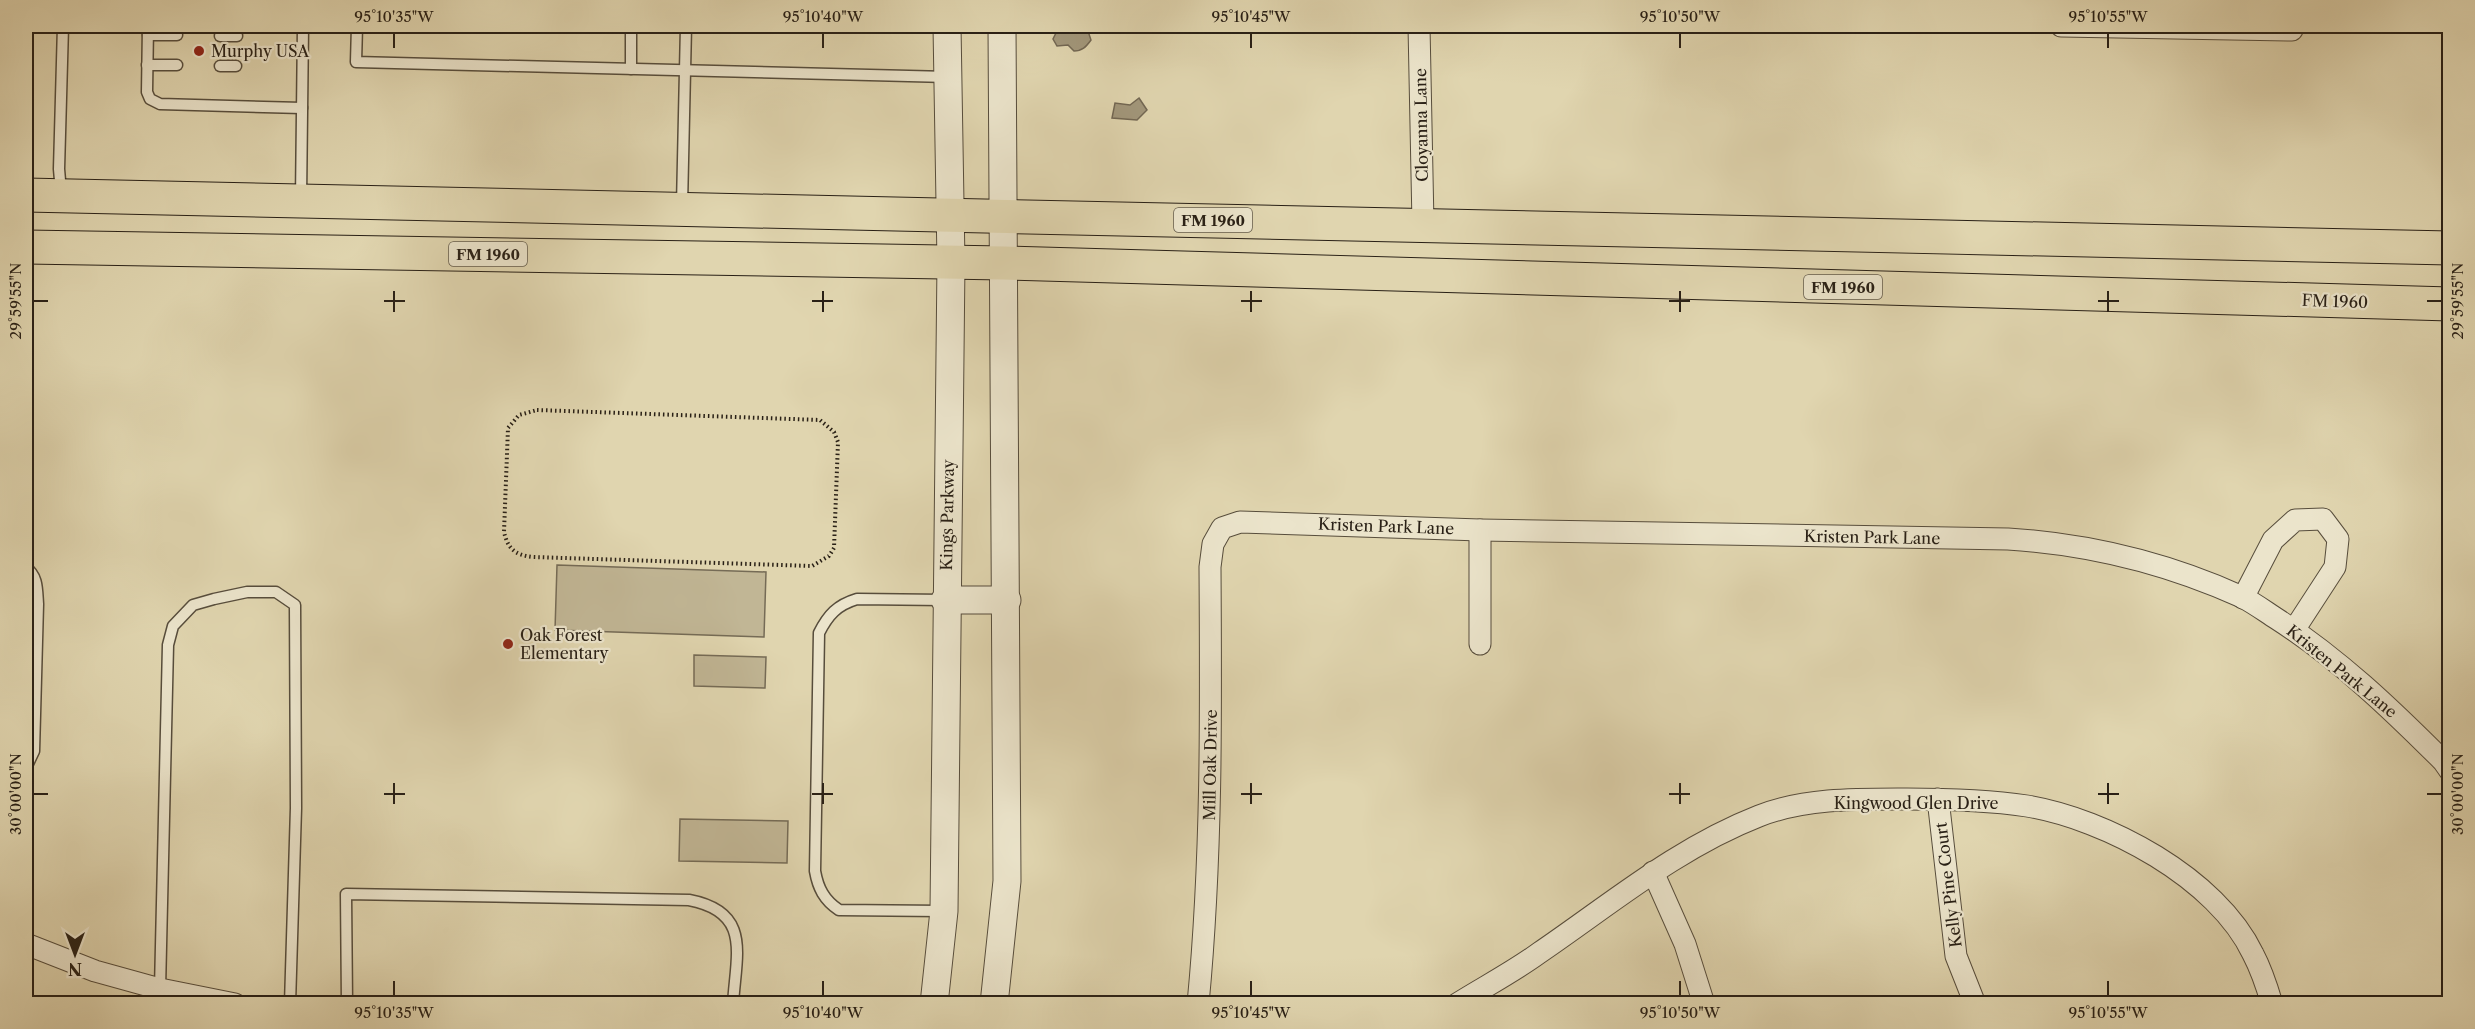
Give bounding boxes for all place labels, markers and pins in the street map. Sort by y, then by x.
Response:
place label: Murphy USA [211,41,310,61]
marker: Murphy USA [192,44,206,58]
place label: Oak Forest Elementary [520,625,609,663]
marker: Oak Forest Elementary [501,637,515,651]

